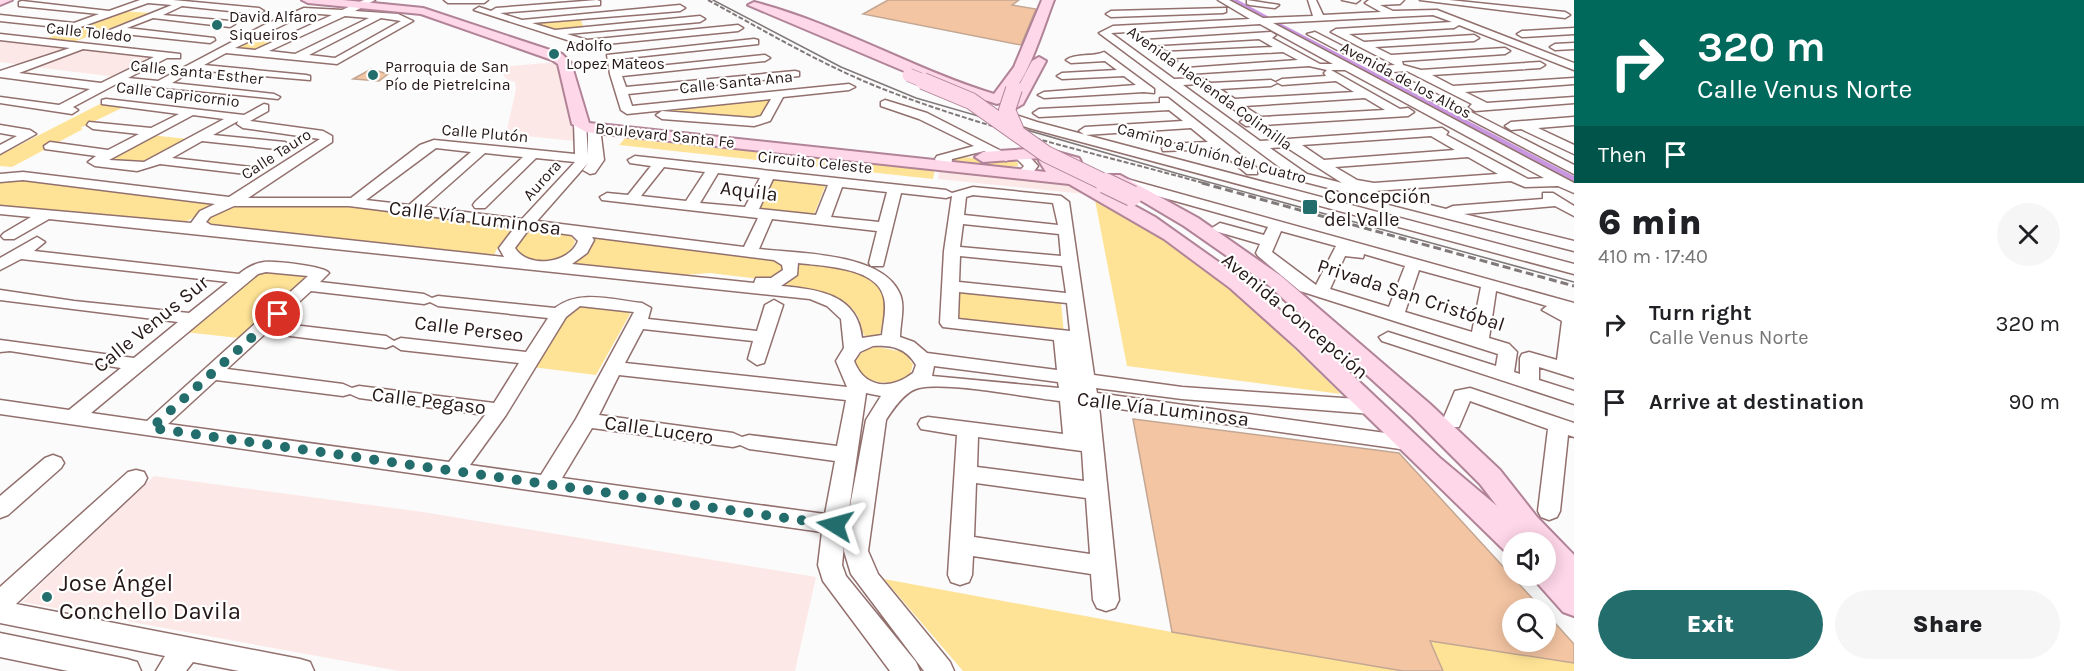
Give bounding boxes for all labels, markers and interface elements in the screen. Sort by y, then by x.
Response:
place label: David Alfaro Siqueiros [229,7,317,44]
street label: Calle Toledo [45,18,133,46]
marker: David Alfaro Siqueiros [210,18,224,32]
street label: Avenida Hacienda Colimilla [1124,22,1296,154]
text: 320 m [1697,22,1826,72]
icon: right [1598,24,1676,102]
place label: Adolfo Lopez Mateos [566,36,665,73]
street label: Avenida de los Altos [1337,37,1475,123]
marker: Adolfo Lopez Mateos [547,47,561,61]
street label: Calle Santa Esther [130,56,265,88]
place label: Parroquia de San Pío de Pietrelcina [385,57,511,94]
street label: Calle Santa Ana [678,67,794,97]
marker: Parroquia de San Pío de Pietrelcina [366,68,380,82]
text: Calle Venus Norte [1697,73,1912,105]
street label: Calle Capricornio [115,77,241,111]
street label: Boulevard Santa Fe [594,118,736,152]
street label: Camino a Unión del Cuatro [1115,119,1309,187]
street label: Calle Plutón [441,120,529,146]
street label: Calle Tauro [238,124,314,184]
icon: arrive [1659,138,1692,171]
text: Then [1598,142,1647,168]
street label: Circuito Celeste [757,147,873,177]
street label: Aurora [519,156,565,204]
street label: Aquila [719,176,779,206]
place label: Concepción del Valle [1324,185,1431,231]
street label: Calle Vía Luminosa [388,196,562,240]
marker: Concepción del Valle [1301,198,1319,216]
text: 6 min [1598,201,1702,243]
button: close [1997,203,2060,266]
text: 410 m · 17:40 [1598,245,1708,268]
street label: Avenida Concepción [1217,248,1373,384]
street label: Privada San Cristóbal [1314,254,1508,336]
street label: Calle Venus Sur [89,270,214,377]
pin [252,288,303,339]
icon: arrive [261,297,294,330]
text: Turn right [1649,300,1752,326]
icon: right [1598,308,1631,341]
street label: Calle Perseo [413,311,525,347]
text: 320 m [1995,311,2060,337]
text: Calle Venus Norte [1649,326,1808,349]
street label: Calle Pegaso [371,383,487,419]
icon: arrive [1598,386,1631,419]
street label: Calle Vía Luminosa [1076,387,1250,431]
text: Arrive at destination [1649,389,1864,415]
text: 90 m [2008,389,2060,415]
street label: Calle Lucero [603,411,715,449]
position arrow [803,493,867,557]
map controls [1502,532,1556,652]
button: sound [1502,532,1556,586]
place label: Jose Ángel Conchello Davila [59,568,241,625]
marker: Jose Ángel Conchello Davila [40,590,54,604]
button: Exit [1598,590,1823,659]
button: Share [1835,590,2060,659]
button: search [1502,598,1556,652]

